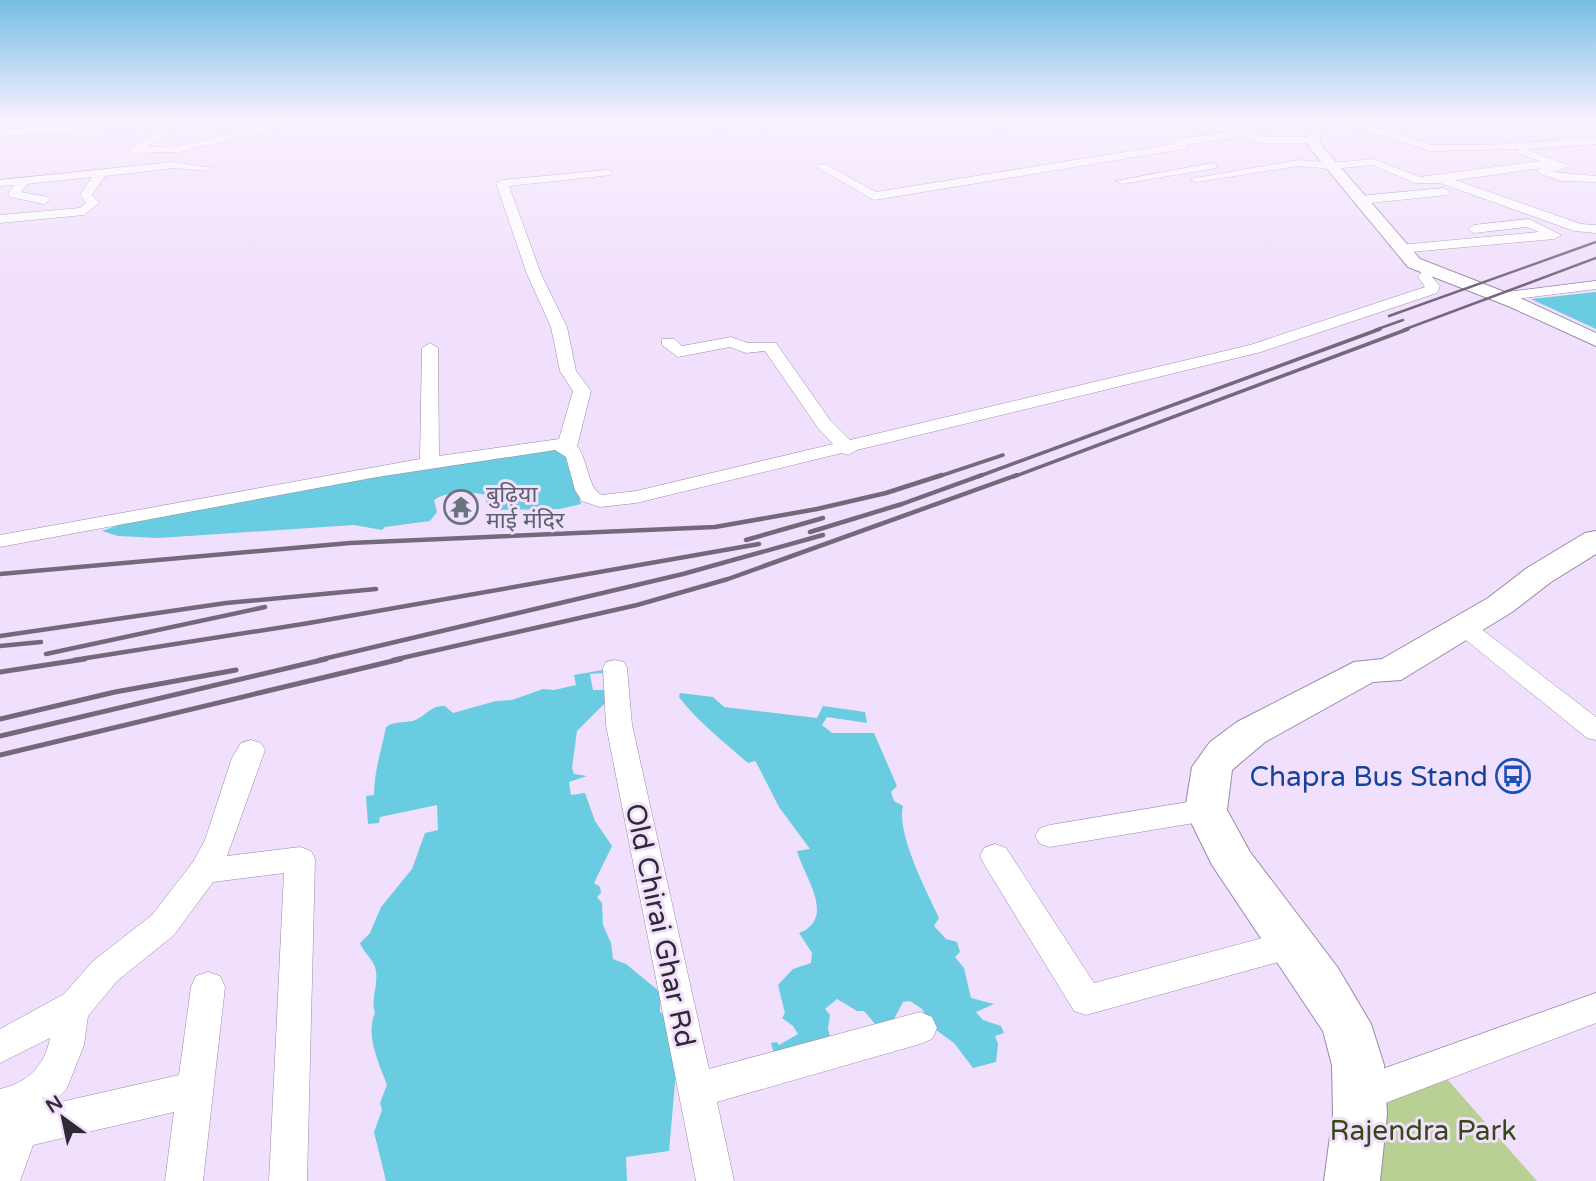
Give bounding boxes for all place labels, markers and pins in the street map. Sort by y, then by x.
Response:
place label: बुढ़िया माई मंदिर [486,481,565,535]
temple icon: बुढ़िया माई मंदिर [442,488,480,526]
bus stop icon: Chapra Bus Stand [1494,757,1532,795]
place label: Chapra Bus Stand [1250,760,1488,794]

